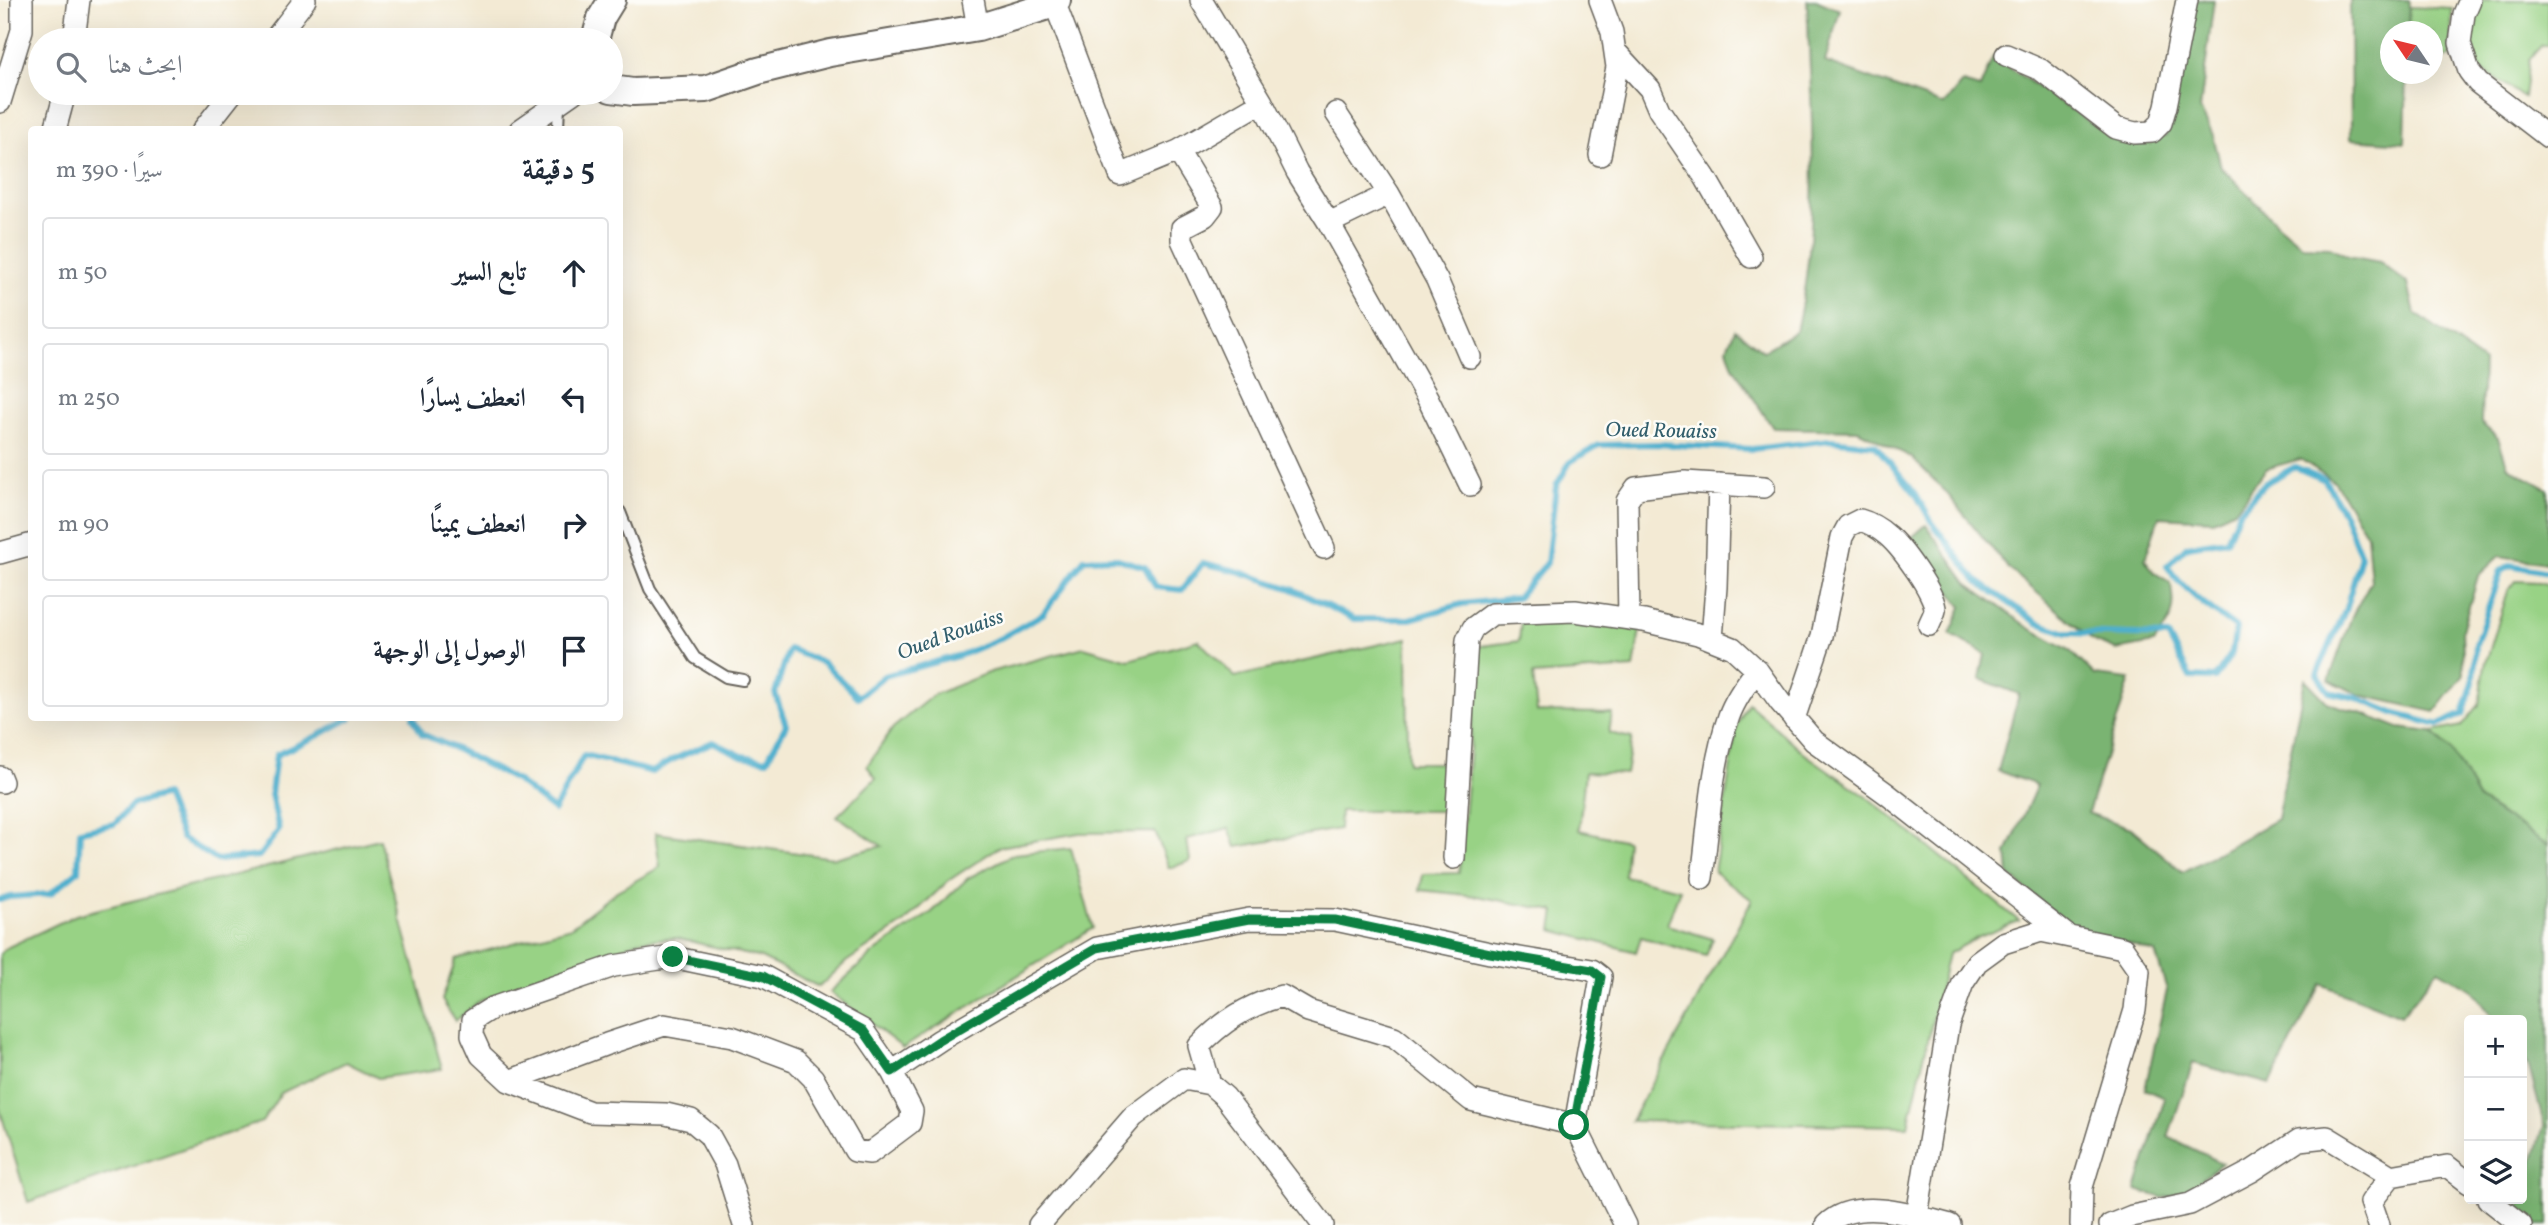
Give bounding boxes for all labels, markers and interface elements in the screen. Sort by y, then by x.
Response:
north arrow [2380,21,2443,84]
search box [28,28,623,105]
icon: search [52,48,90,86]
text: ابحث هنا [108,48,183,84]
text: 5 دقيقة [522,150,595,192]
text: سيرًا · 390 m [56,155,163,187]
icon: ahead [555,254,593,292]
text: تابع السير [453,255,526,291]
text: 50 m [58,257,107,289]
icon: left [555,380,593,418]
text: انعطف يسارًا [420,381,526,417]
text: 250 m [58,383,120,415]
water label: Oued Rouaiss [1605,416,1717,447]
icon: right [555,506,593,544]
text: انعطف يمينًا [430,507,526,543]
text: 90 m [58,509,109,541]
water label: Oued Rouaiss [893,603,1008,668]
icon: arrive [555,632,593,670]
text: الوصول إلى الوجهة [373,633,526,669]
route end [657,941,688,972]
map controls [2464,1015,2527,1204]
button: + [2464,1015,2527,1078]
button: − [2464,1078,2527,1141]
route start [1558,1109,1589,1140]
button: layers [2464,1141,2527,1204]

